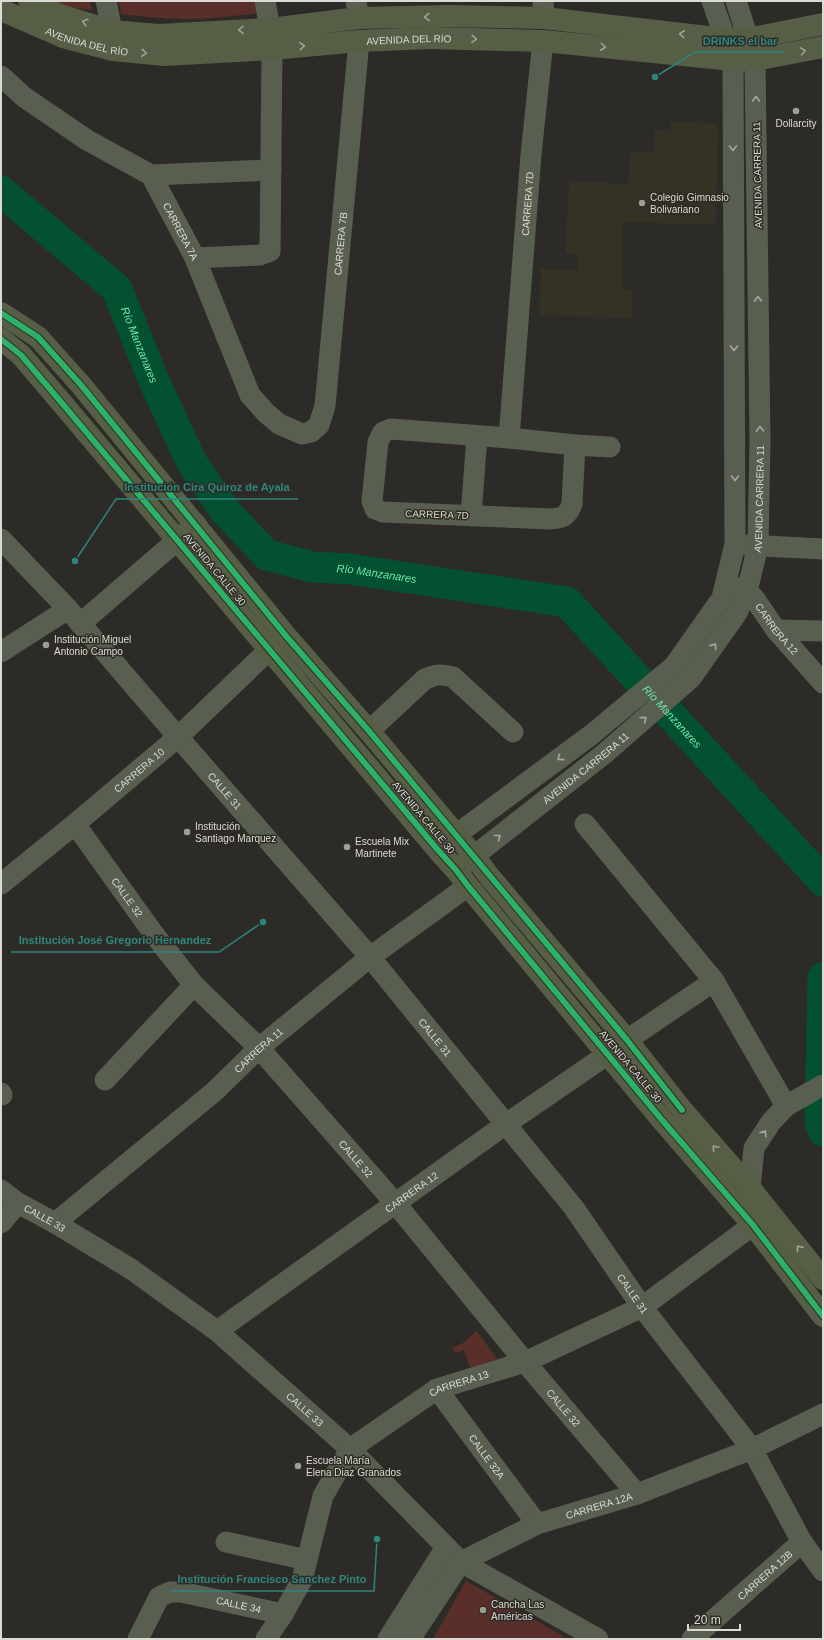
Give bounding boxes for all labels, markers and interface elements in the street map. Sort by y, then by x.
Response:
one-way arrow [424,12,430,21]
one-way arrow [81,18,88,27]
street label: AVENIDA DEL RÍO [44,25,129,57]
one-way arrow [238,26,244,35]
callout: DRINKS el bar [695,29,785,52]
one-way arrow [679,30,685,39]
street label: AVENIDA DEL RÍO [366,32,452,47]
one-way arrow [471,35,477,43]
text: DRINKS el bar [703,35,778,47]
one-way arrow [299,42,305,51]
one-way arrow [600,42,606,51]
one-way arrow [800,47,806,56]
one-way arrow [141,49,147,58]
one-way arrow [752,96,760,102]
marker: Dollarcity [791,106,801,116]
place label: Dollarcity [775,118,817,129]
street label: AVENIDA CARRERA 11 [751,121,764,229]
one-way arrow [729,145,737,151]
street label: CARRERA 7D [520,171,536,236]
place label: Colegio Gimnasio Bolivariano [650,192,729,215]
marker: Colegio Gimnasio Bolivariano [637,198,647,208]
street label: CARRERA 7A [161,201,200,262]
street label: CARRERA 7B [332,211,349,276]
one-way arrow [754,296,762,302]
water label: Río Manzanares [119,305,160,385]
one-way arrow [730,345,738,351]
one-way arrow [756,426,764,432]
street label: AVENIDA CARRERA 11 [752,445,766,553]
one-way arrow [731,475,739,481]
callout: Institución Cira Quiroz de Ayala [116,476,298,499]
text: Institución Cira Quiroz de Ayala [124,481,291,493]
street label: CARRERA 7D [405,508,469,521]
street label: AVENIDA CALLE 30 [181,531,248,608]
water label: Río Manzanares [336,562,418,585]
street label: CARRERA 12 [753,601,800,657]
place label: Institución Miguel Antonio Campo [54,634,131,657]
marker: Institución Miguel Antonio Campo [41,640,51,650]
one-way arrow [709,644,716,651]
water label: Río Manzanares [640,683,704,751]
one-way arrow [639,717,646,724]
street label: AVENIDA CARRERA 11 [541,730,631,806]
street label: CARRERA 10 [112,746,167,795]
one-way arrow [557,753,564,761]
street label: CALLE 31 [205,770,244,812]
street label: AVENIDA CALLE 30 [390,779,457,856]
place label: Institución Santiago Marquez [195,821,276,844]
marker: Institución Santiago Marquez [182,827,192,837]
one-way arrow [494,835,501,842]
place label: Escuela Mix Martinete [355,836,409,859]
marker: Escuela Mix Martinete [342,842,352,852]
street label: CALLE 32 [109,876,145,920]
callout: Institución José Gregorio Hernandez [11,929,219,952]
text: Institución José Gregorio Hernandez [19,934,212,946]
street label: CALLE 31 [416,1016,454,1059]
street label: CARRERA 11 [232,1026,285,1075]
street label: AVENIDA CALLE 30 [597,1028,664,1105]
one-way arrow [759,1130,767,1137]
street label: CALLE 32 [337,1138,375,1180]
one-way arrow [713,1146,720,1153]
street label: CARRERA 12 [383,1169,440,1215]
street label: CALLE 33 [22,1202,68,1234]
one-way arrow [796,1246,803,1253]
street label: CALLE 31 [615,1272,650,1316]
street label: CARRERA 13 [427,1368,490,1399]
street label: CALLE 32 [544,1387,582,1429]
street label: CALLE 33 [284,1390,326,1429]
street label: CALLE 32A [467,1433,507,1481]
place label: Escuela María Elena Diaz Granados [306,1455,401,1478]
marker: Escuela María Elena Diaz Granados [293,1461,303,1471]
street label: CARRERA 12A [564,1491,634,1521]
street label: CARRERA 12B [736,1548,795,1602]
callout: Institución Francisco Sanchez Pinto [170,1568,374,1591]
text: Institución Francisco Sanchez Pinto [178,1573,367,1585]
street label: CALLE 34 [215,1595,262,1615]
place label: Cancha Las Américas [491,1599,544,1622]
marker: Cancha Las Américas [478,1605,488,1615]
scale bar [688,1606,740,1632]
text: 20 m [694,1613,721,1627]

